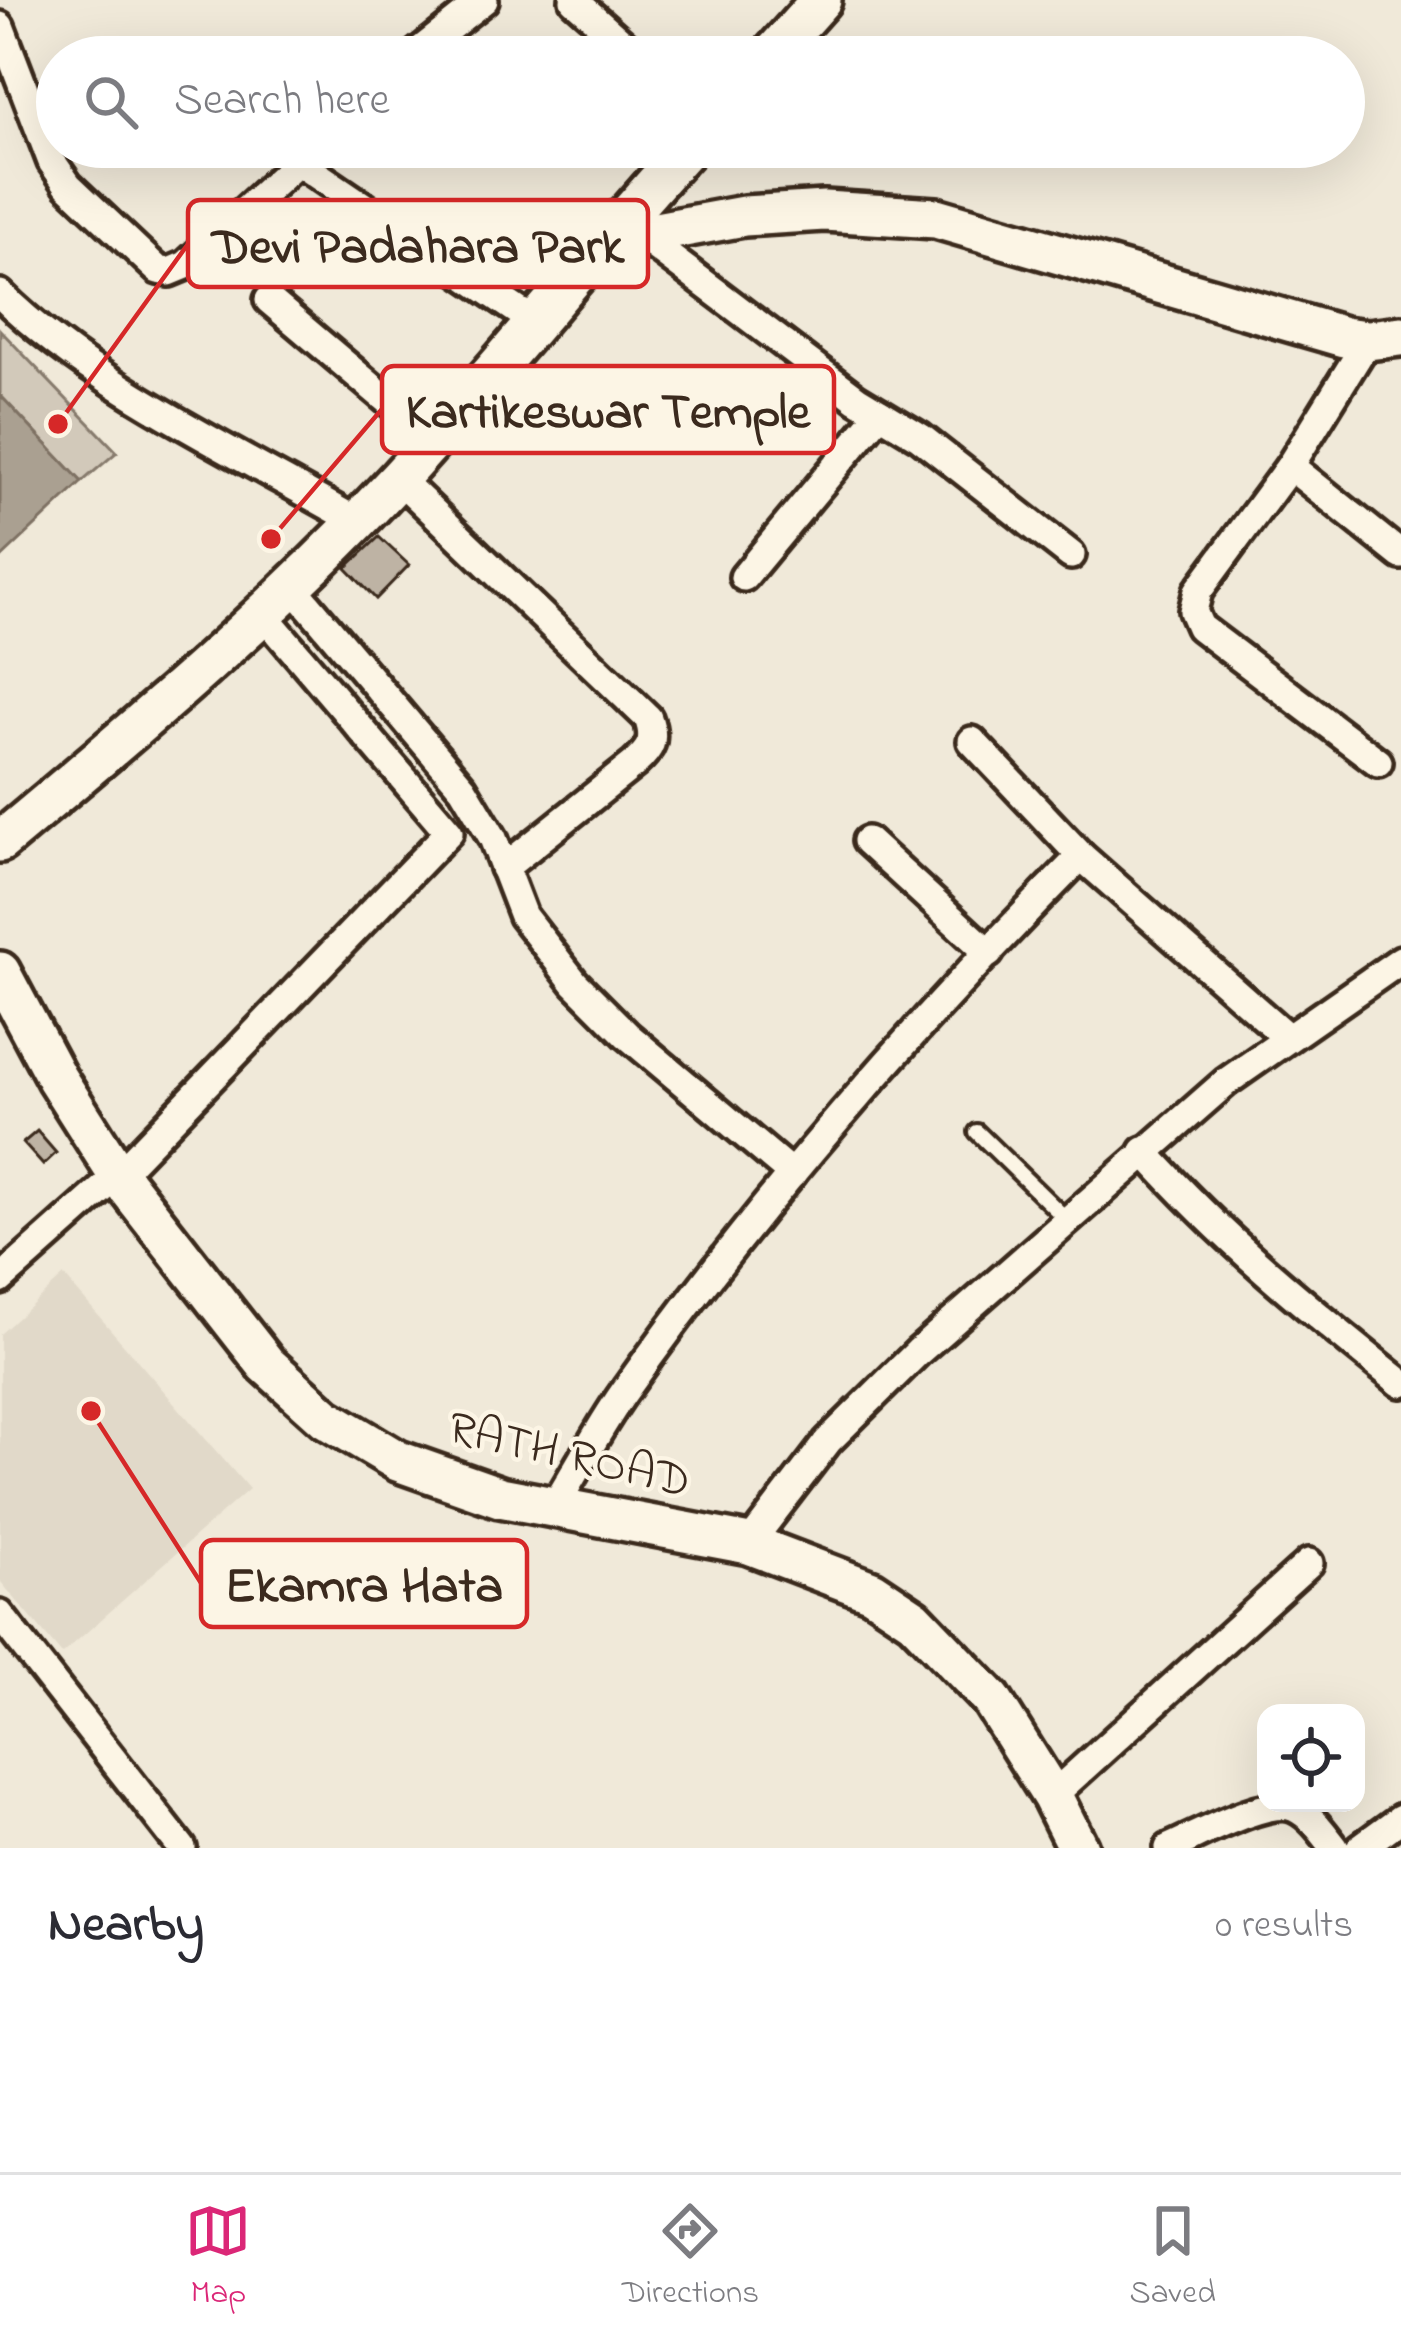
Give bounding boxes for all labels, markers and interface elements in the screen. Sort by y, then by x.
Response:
search box [36,36,1365,168]
icon: search [78,69,144,135]
text: Search here [174,69,390,135]
callout: Devi Padahara Park [188,200,648,287]
text: Devi Padahara Park [210,212,626,287]
callout: Kartikeswar Temple [382,366,834,453]
text: Kartikeswar Temple [406,377,811,452]
street label: RATH ROAD [441,1395,697,1519]
callout: Ekamra Hata [201,1540,527,1627]
text: Ekamra Hata [225,1551,503,1626]
map controls [1257,1704,1365,1812]
button: locate [1257,1704,1365,1812]
text: Nearby [48,1889,204,1964]
text: 0 results [1215,1898,1353,1955]
tab: Map [185,2198,251,2318]
tab: Directions [622,2198,759,2318]
tab: Saved [1130,2198,1216,2318]

